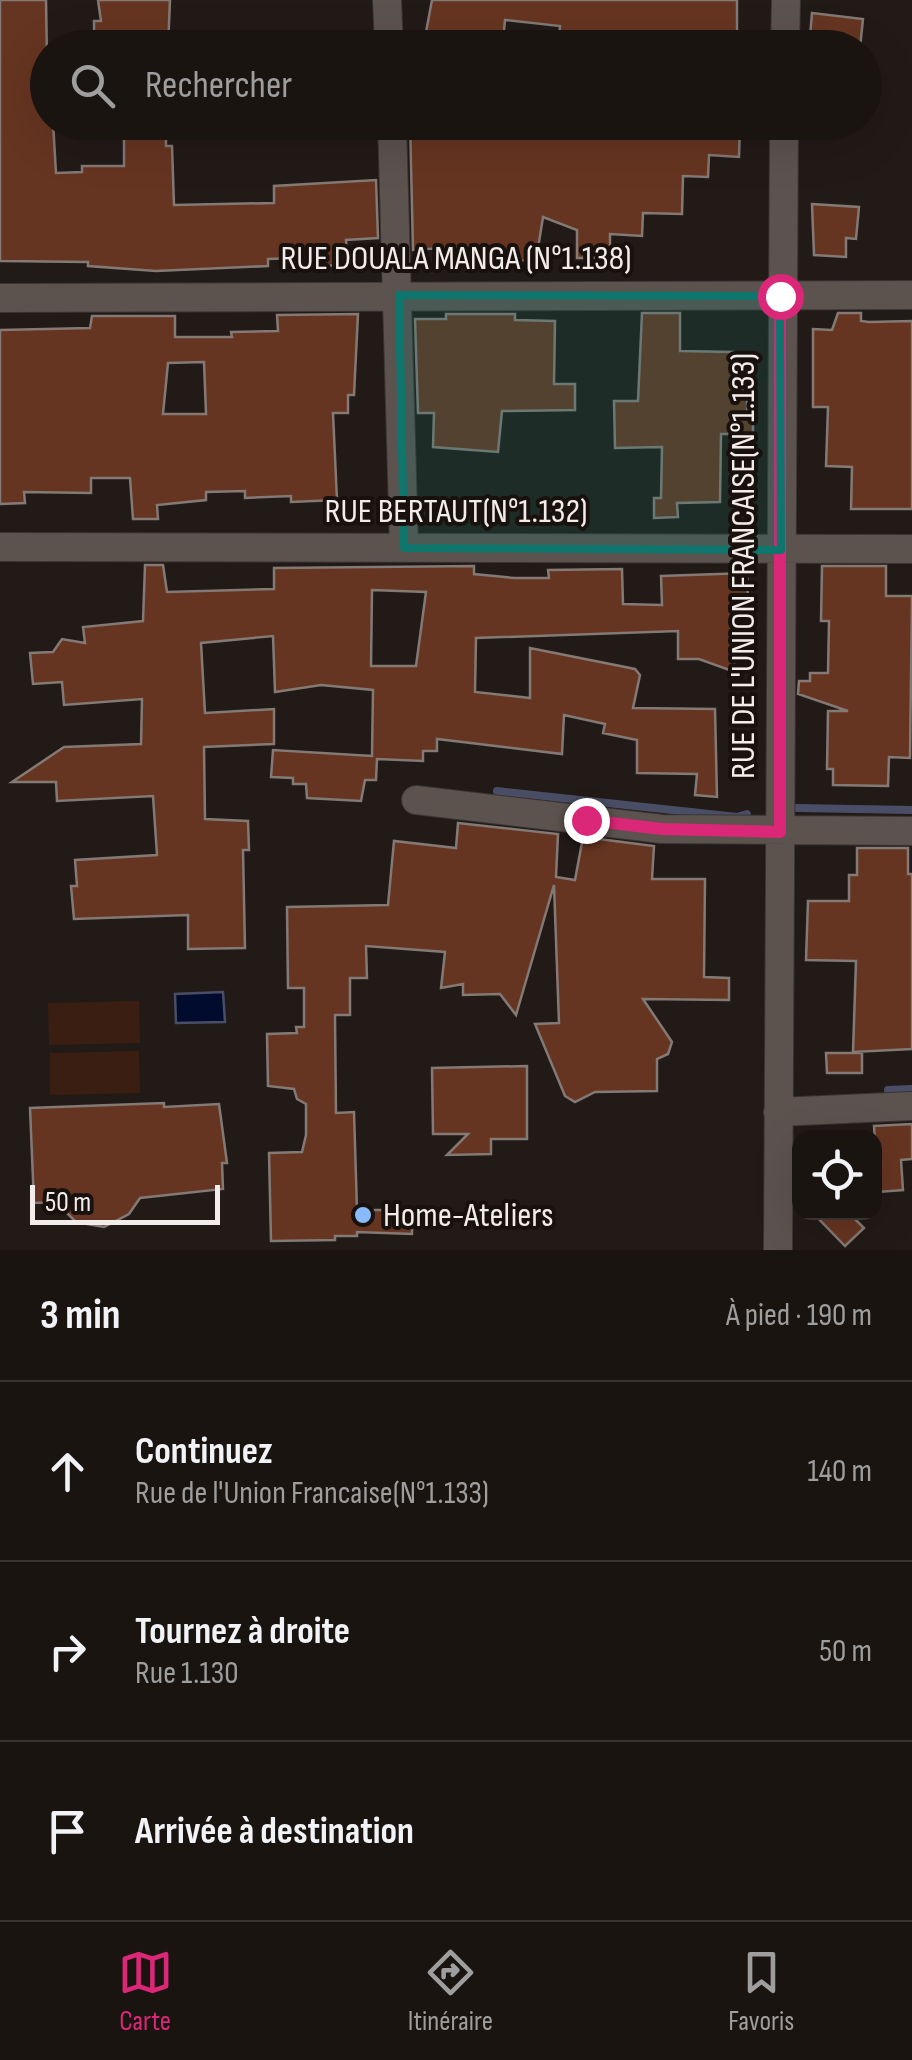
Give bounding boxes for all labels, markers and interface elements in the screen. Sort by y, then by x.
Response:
search box [30,30,882,140]
icon: search [65,58,120,113]
text: Rechercher [145,63,292,108]
street label: RUE DOUALA MANGA (N°1.138) [280,237,632,280]
route start [758,274,804,320]
street label: RUE DE L'UNION FRANCAISE(N°1.133) [722,353,765,779]
street label: RUE BERTAUT(N°1.132) [325,490,587,533]
route end [564,798,610,844]
map controls [792,1130,882,1220]
button: locate [792,1130,882,1220]
scale bar [30,1180,220,1224]
text: 50 m [45,1186,91,1219]
place label: Home-Ateliers [383,1194,553,1237]
marker: Home-Ateliers [352,1204,374,1226]
text: 3 min [40,1290,120,1341]
text: À pied · 190 m [726,1296,872,1335]
text: Continuez [135,1429,273,1474]
icon: ahead [40,1444,95,1499]
text: 140 m [808,1452,872,1491]
text: Rue de l'Union Francaise(N°1.133) [135,1474,489,1513]
text: Tournez à droite [135,1609,350,1654]
icon: right [40,1624,95,1679]
text: 50 m [819,1632,872,1671]
text: Rue 1.130 [135,1654,238,1693]
icon: arrive [40,1804,95,1859]
text: Arrivée à destination [135,1809,414,1854]
tab: Carte [118,1945,173,2038]
tab: Itinéraire [408,1945,493,2038]
tab: Favoris [728,1945,794,2038]

